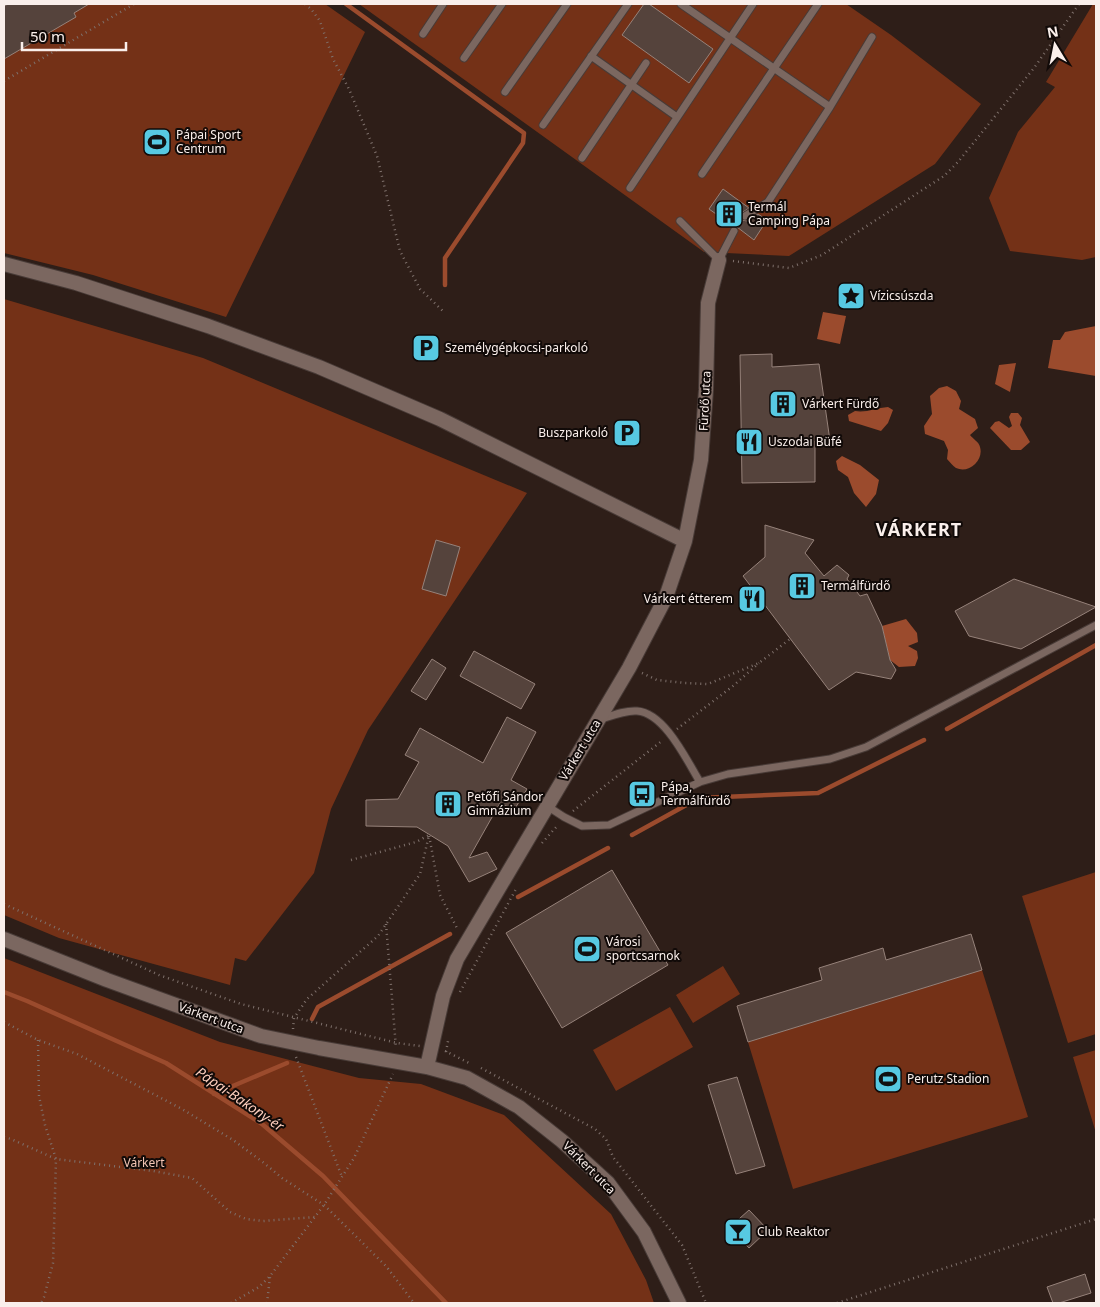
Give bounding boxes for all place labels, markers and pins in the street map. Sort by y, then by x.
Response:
place label: Pápai Sport Centrum [176,126,242,157]
sports icon: Pápai Sport Centrum [142,127,172,157]
place label: Termál Camping Pápa [748,198,830,229]
building icon: Termál Camping Pápa [714,199,744,229]
place icon: Vízicsúszda [836,281,866,311]
place label: Vízicsúszda [870,287,933,304]
parking icon: Személygépkocsi-parkoló [411,333,441,363]
place label: Személygépkocsi-parkoló [445,339,588,356]
building icon: Várkert Fürdő [768,389,798,419]
place label: Várkert Fürdő [802,395,879,412]
parking icon: Buszparkoló [612,418,642,448]
place label: Buszparkoló [538,424,608,441]
restaurant icon: Uszodai Büfé [734,427,764,457]
place label: Uszodai Büfé [768,433,842,450]
building icon: Termálfürdő [787,571,817,601]
place label: Termálfürdő [821,577,891,594]
restaurant icon: Várkert étterem [737,584,767,614]
place label: Várkert étterem [644,590,733,607]
place label: Pápa, Termálfürdő [661,778,731,809]
bus stop icon: Pápa, Termálfürdő [627,779,657,809]
place label: Petőfi Sándor Gimnázium [467,788,543,819]
building icon: Petőfi Sándor Gimnázium [433,789,463,819]
place label: Városi sportcsarnok [606,933,681,964]
sports icon: Városi sportcsarnok [572,934,602,964]
sports icon: Perutz Stadion [873,1064,903,1094]
place label: Perutz Stadion [907,1070,989,1087]
bar icon: Club Reaktor [723,1217,753,1247]
place label: Club Reaktor [757,1223,830,1240]

